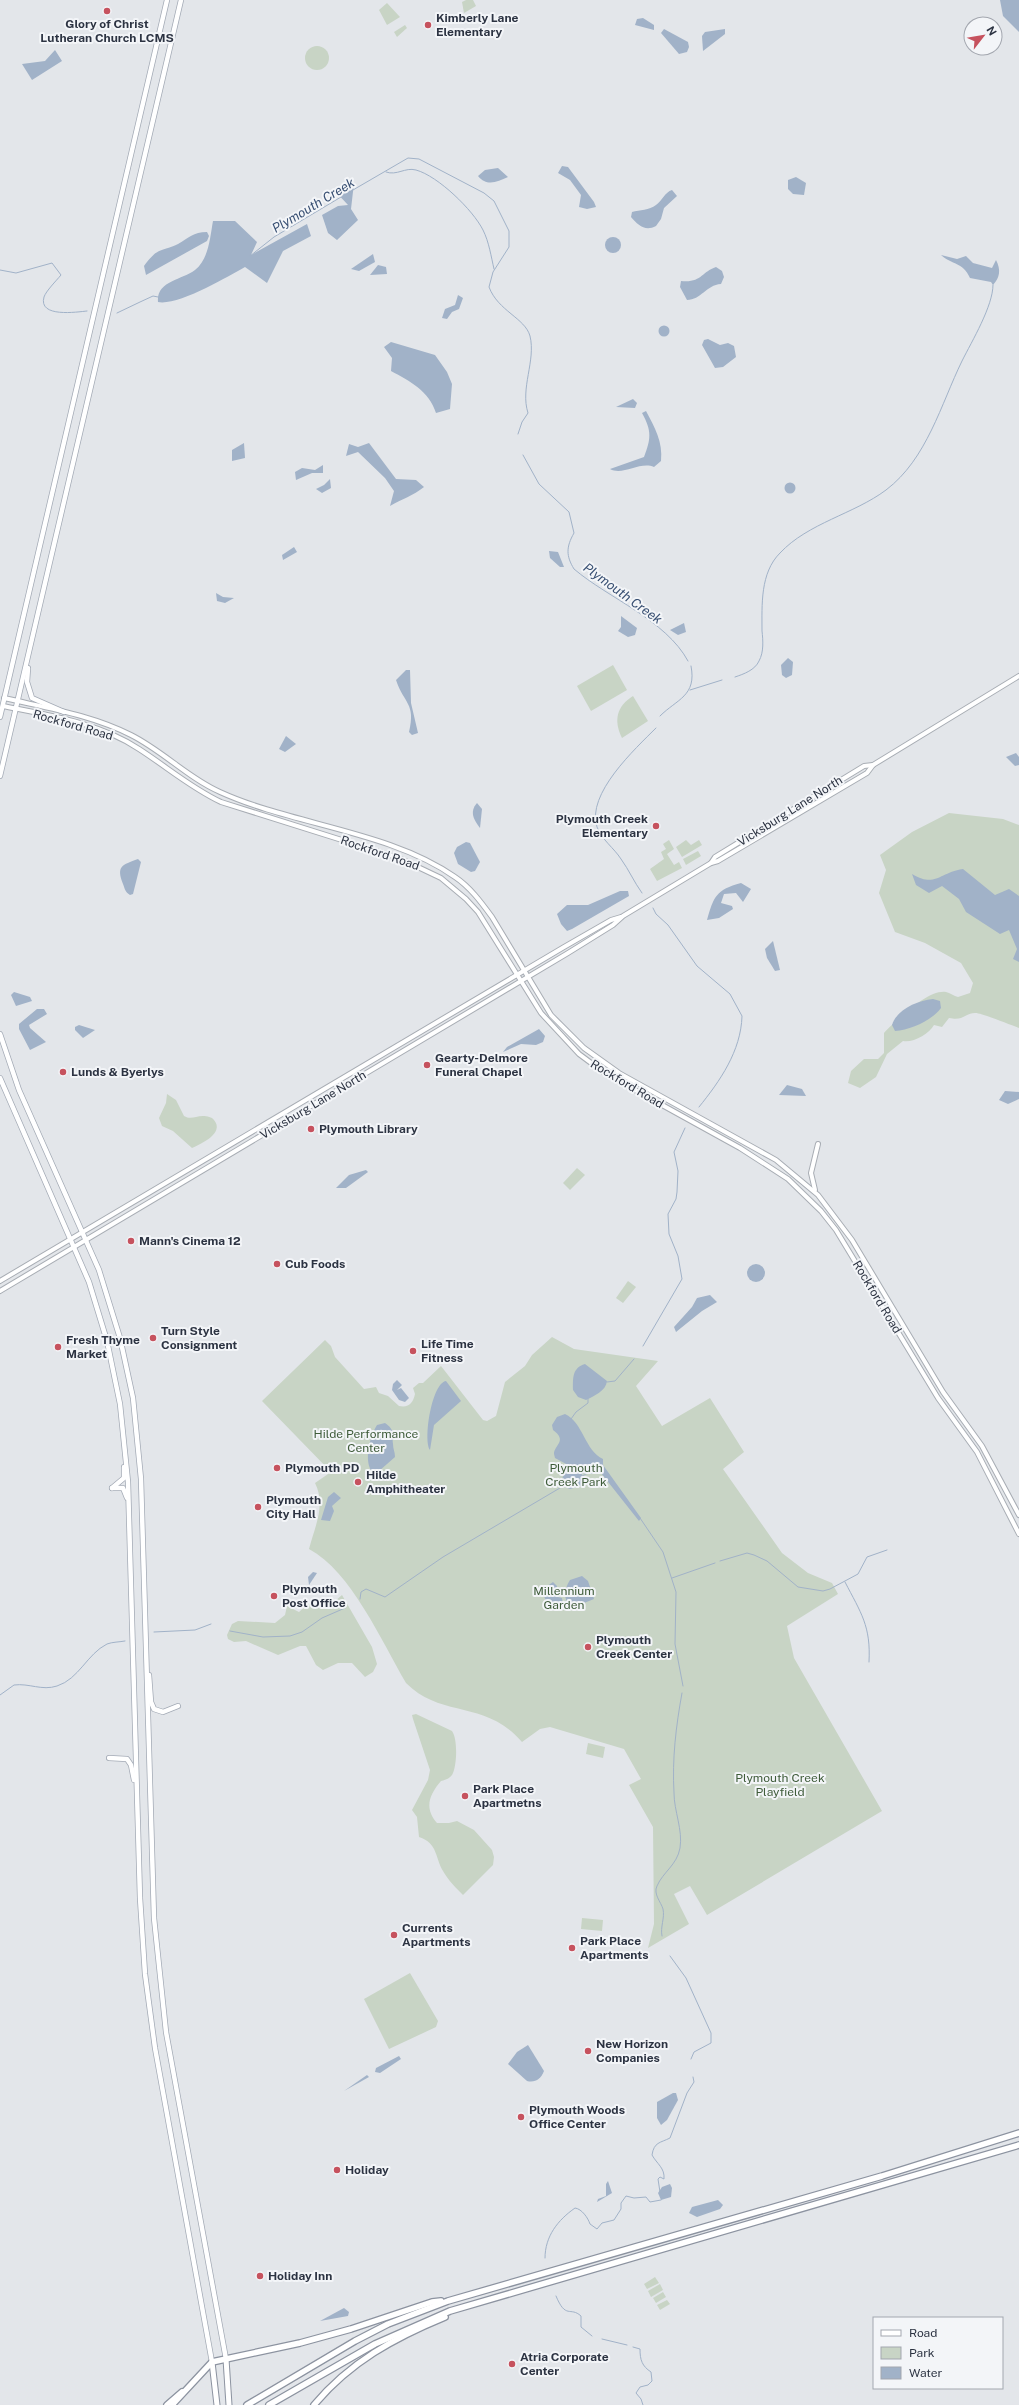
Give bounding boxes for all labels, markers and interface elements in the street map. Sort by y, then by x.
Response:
marker: Glory of Christ Lutheran Church LCMS [102,6,112,16]
place label: Kimberly Lane Elementary [436,11,519,39]
north arrow [963,16,1003,56]
place label: Glory of Christ Lutheran Church LCMS [40,17,174,45]
marker: Kimberly Lane Elementary [423,20,433,30]
text: N [984,24,999,38]
water label: Plymouth Creek [269,175,357,236]
water label: Plymouth Creek [581,560,665,627]
street label: Rockford Road [31,707,115,743]
street label: Vicksburg Lane North [735,773,845,849]
place label: Plymouth Creek Elementary [556,812,648,840]
marker: Plymouth Creek Elementary [651,821,661,831]
street label: Rockford Road [339,833,421,873]
place label: Gearty-Delmore Funeral Chapel [435,1051,528,1079]
street label: Rockford Road [588,1057,666,1111]
marker: Gearty-Delmore Funeral Chapel [422,1060,432,1070]
place label: Lunds & Byerlys [71,1065,164,1079]
marker: Lunds & Byerlys [58,1067,68,1077]
street label: Vicksburg Lane North [258,1068,369,1142]
place label: Plymouth Library [319,1122,418,1136]
marker: Plymouth Library [306,1124,316,1134]
place label: Mann's Cinema 12 [139,1234,241,1248]
marker: Mann's Cinema 12 [126,1236,136,1246]
place label: Cub Foods [285,1257,345,1271]
street label: Rockford Road [850,1258,904,1336]
marker: Cub Foods [272,1259,282,1269]
place label: Turn Style Consignment [161,1324,237,1352]
place label: Fresh Thyme Market [66,1333,140,1361]
marker: Turn Style Consignment [148,1333,158,1343]
place label: Life Time Fitness [421,1337,474,1365]
marker: Fresh Thyme Market [53,1342,63,1352]
marker: Life Time Fitness [408,1346,418,1356]
park label: Hilde Performance Center [314,1427,419,1455]
place label: Plymouth PD [285,1461,360,1475]
park label: Plymouth Creek Park [545,1461,607,1489]
marker: Plymouth PD [272,1463,282,1473]
place label: Hilde Amphitheater [366,1468,445,1496]
marker: Hilde Amphitheater [353,1477,363,1487]
place label: Plymouth City Hall [266,1493,321,1521]
marker: Plymouth City Hall [253,1502,263,1512]
place label: Plymouth Post Office [282,1582,346,1610]
park label: Millennium Garden [533,1584,595,1612]
marker: Plymouth Post Office [269,1591,279,1601]
place label: Plymouth Creek Center [596,1633,672,1661]
marker: Plymouth Creek Center [583,1642,593,1652]
park label: Plymouth Creek Playfield [735,1771,825,1799]
place label: Park Place Apartmetns [473,1782,542,1810]
marker: Park Place Apartmetns [460,1791,470,1801]
place label: Currents Apartments [402,1921,471,1949]
marker: Currents Apartments [389,1930,399,1940]
place label: Park Place Apartments [580,1934,649,1962]
marker: Park Place Apartments [567,1943,577,1953]
place label: New Horizon Companies [596,2037,668,2065]
marker: New Horizon Companies [583,2046,593,2056]
place label: Plymouth Woods Office Center [529,2103,625,2131]
marker: Plymouth Woods Office Center [516,2112,526,2122]
place label: Holiday [345,2163,389,2177]
marker: Holiday [332,2165,342,2175]
place label: Holiday Inn [268,2269,332,2283]
marker: Holiday Inn [255,2271,265,2281]
legend [873,2317,1003,2389]
text: Road [909,2326,937,2340]
text: Park [909,2346,935,2360]
place label: Atria Corporate Center [520,2350,609,2378]
marker: Atria Corporate Center [507,2359,517,2369]
text: Water [909,2366,943,2380]

